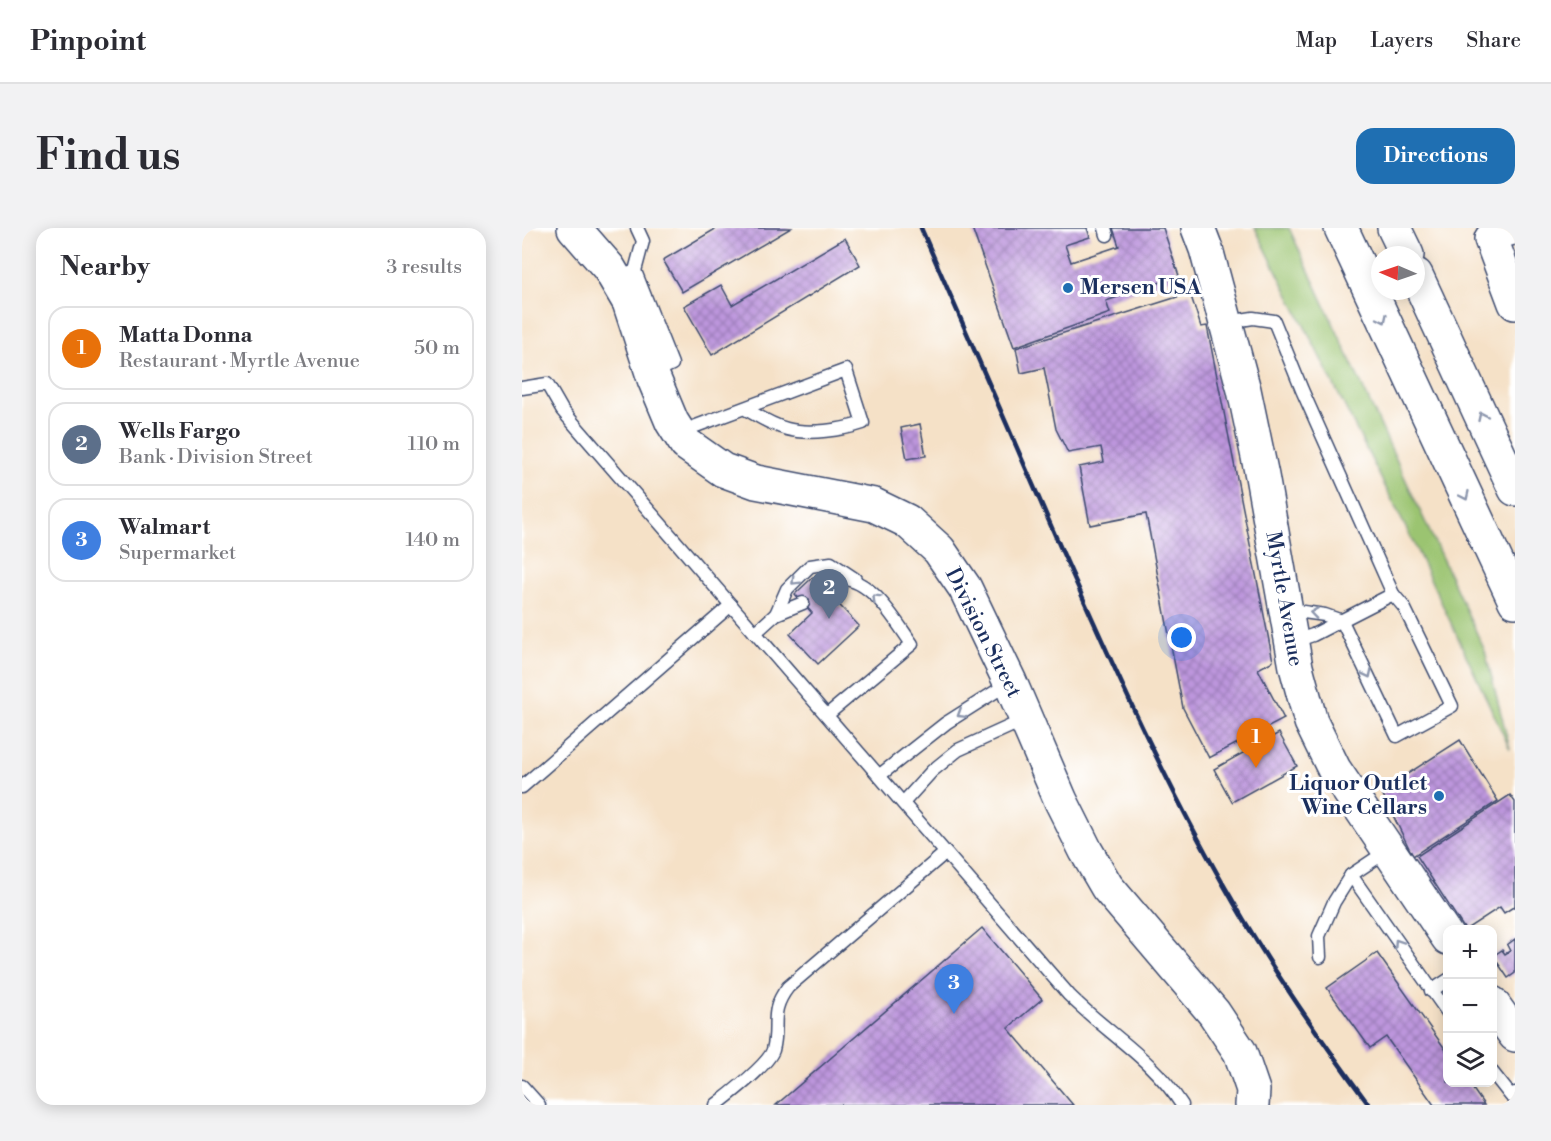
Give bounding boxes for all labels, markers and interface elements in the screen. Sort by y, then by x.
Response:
text: Pinpoint [30,24,146,59]
text: Map [1296,28,1337,54]
text: Layers [1370,28,1433,54]
text: Share [1466,28,1521,54]
button: Directions [1356,128,1515,184]
text: Find us [36,130,180,183]
north arrow [1371,246,1425,300]
text: Nearby [60,251,150,283]
text: 3 results [386,255,462,280]
place label: Mersen USA [1080,275,1202,301]
marker: Mersen USA [1061,281,1075,295]
one-way arrow [1375,313,1387,324]
text: Matta Donna [119,322,252,349]
text: 1 [77,336,86,361]
text: 50 m [414,336,460,361]
text: Restaurant · Myrtle Avenue [119,349,360,374]
one-way arrow [1477,412,1489,423]
text: Wells Fargo [119,418,241,445]
text: 2 [75,432,88,457]
text: 110 m [408,432,460,457]
text: Bank · Division Street [119,445,313,470]
one-way arrow [1458,490,1470,501]
text: Walmart [119,514,210,541]
text: 3 [75,528,88,553]
text: 140 m [405,528,460,553]
street label: Myrtle Avenue [1259,530,1309,668]
text: Supermarket [119,541,236,566]
street label: Division Street [939,564,1027,703]
pin: 2 [810,570,848,619]
one-way arrow [791,574,802,585]
one-way arrow [873,594,884,605]
one-way arrow [1310,607,1319,620]
your location [1167,623,1196,652]
one-way arrow [1360,668,1372,679]
one-way arrow [957,706,967,718]
pin: 1 [1236,718,1276,768]
place label: Liquor Outlet Wine Cellars [1289,771,1428,821]
marker: Liquor Outlet Wine Cellars [1432,789,1446,803]
map controls [1443,925,1497,1087]
button: + [1443,925,1497,979]
one-way arrow [1394,938,1405,949]
pin: 3 [934,964,974,1014]
button: − [1443,979,1497,1033]
button: layers [1443,1033,1497,1087]

